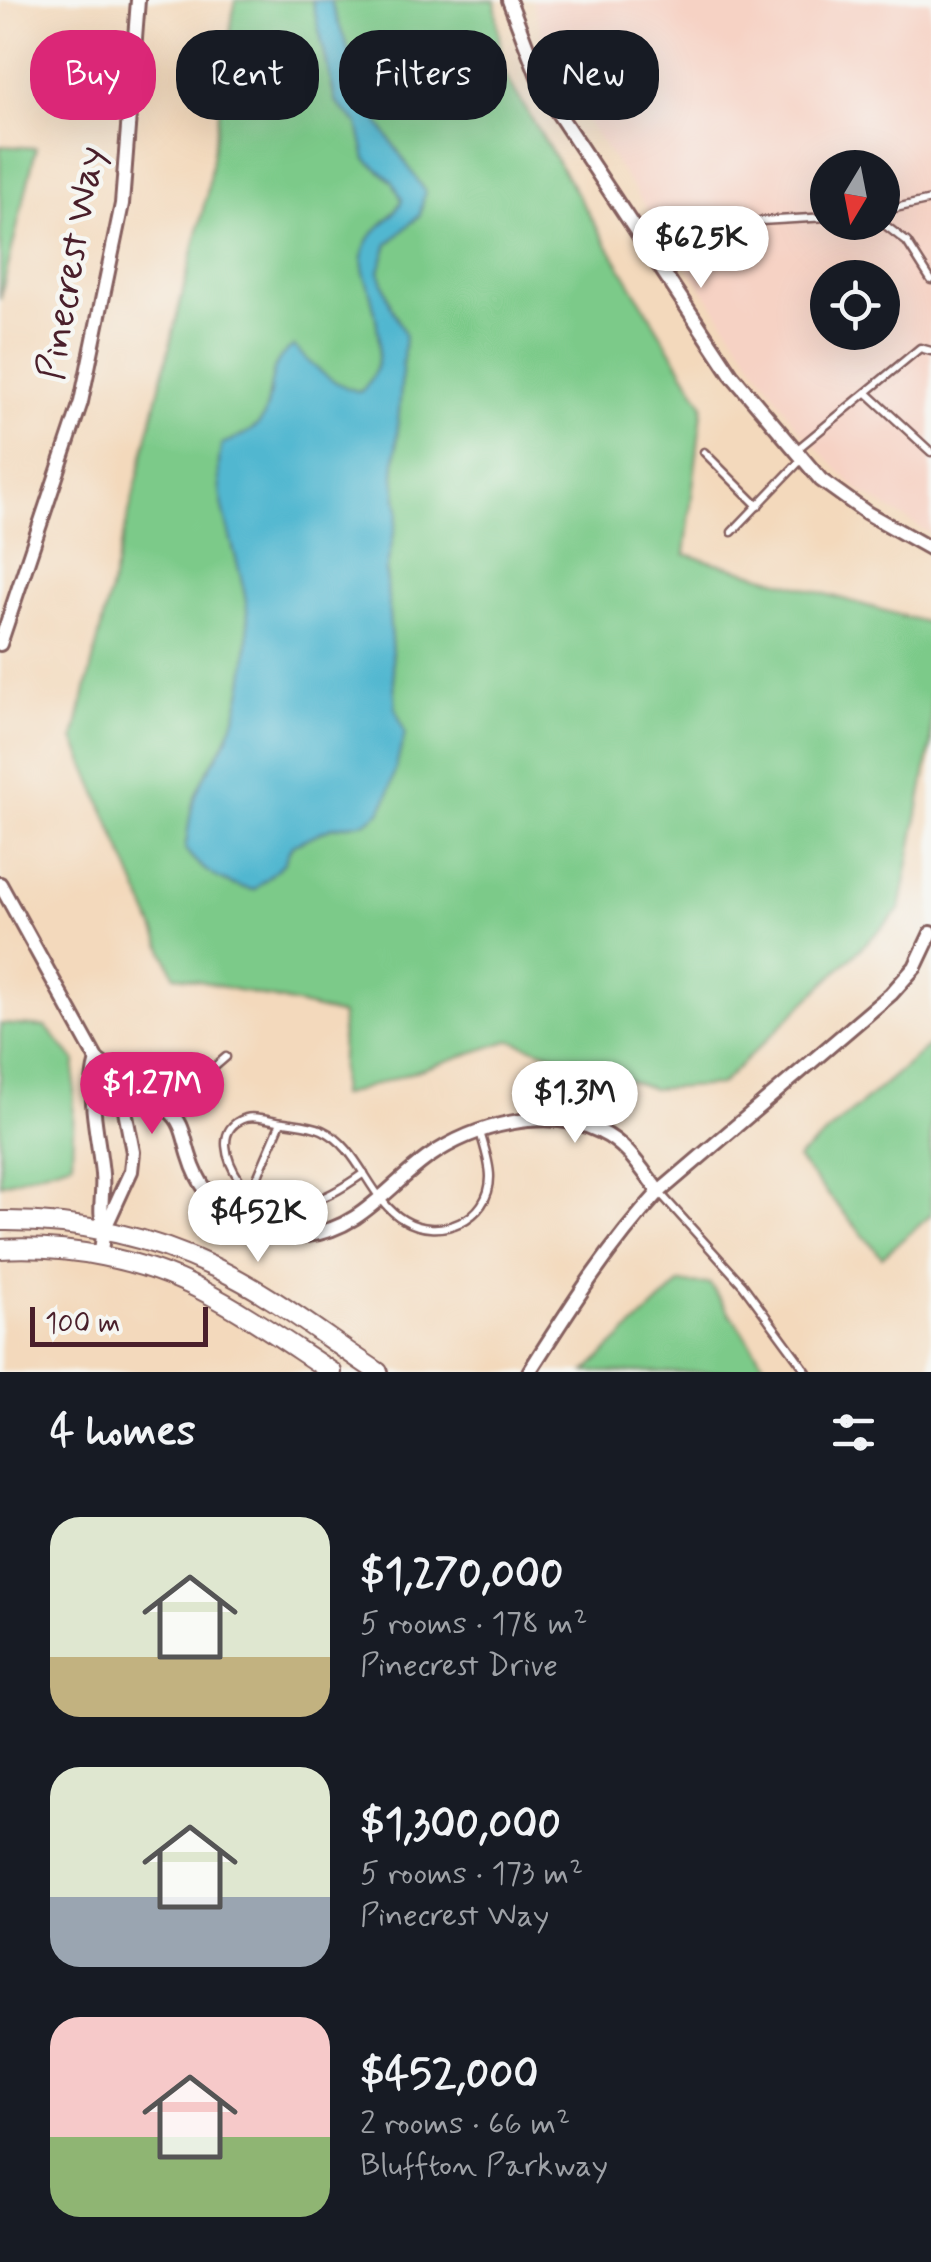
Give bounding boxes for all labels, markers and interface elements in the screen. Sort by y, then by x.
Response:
chip: Buy [30,30,156,120]
chip: Rent [176,30,319,120]
chip: Filters [339,30,507,120]
chip: New [527,30,659,120]
street label: Pinecrest Way [26,142,118,384]
north arrow [810,150,900,240]
map controls [810,150,900,350]
pin: $625K [631,206,771,291]
text: $625K [655,217,747,259]
button: locate [810,260,900,350]
pin: $1.27M [71,1052,233,1137]
pin: $1.3M [505,1061,645,1146]
text: $1.27M [102,1063,202,1105]
text: $1.3M [534,1072,616,1114]
pin: $452K [188,1180,328,1265]
text: $452K [210,1191,306,1233]
scale bar [30,1302,208,1346]
text: 100 m [45,1306,120,1343]
text: 4 homes [50,1405,196,1460]
icon: filters [826,1405,881,1460]
text: $1,270,000 [360,1548,564,1603]
icon: home [130,1557,250,1677]
text: 5 rooms · 178 m² [360,1603,587,1645]
text: Pinecrest Drive [360,1645,558,1687]
text: $1,300,000 [360,1798,561,1853]
icon: home [130,1807,250,1927]
text: 5 rooms · 173 m² [360,1853,583,1895]
text: Pinecrest Way [360,1895,549,1937]
text: $452,000 [360,2048,538,2103]
icon: home [130,2057,250,2177]
text: 2 rooms · 66 m² [360,2103,570,2145]
text: Bluffton Parkway [360,2145,608,2187]

